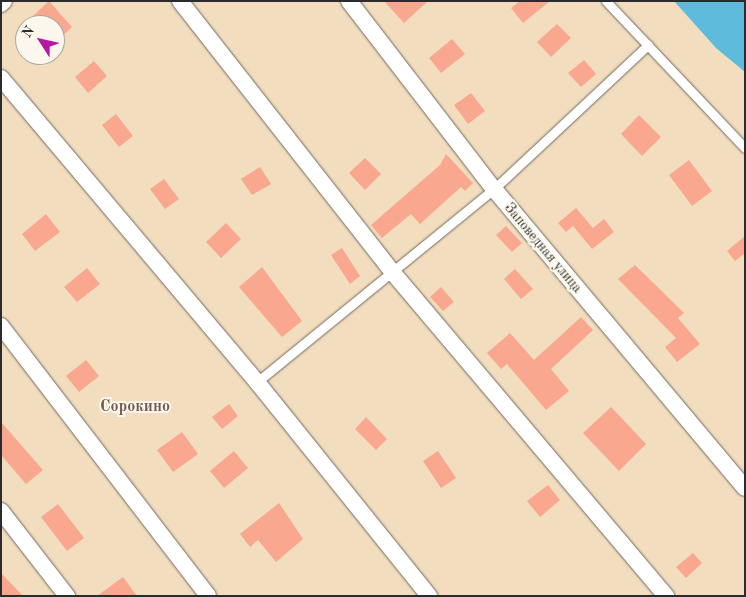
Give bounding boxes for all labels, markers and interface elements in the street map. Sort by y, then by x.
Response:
north arrow [15,15,65,65]
text: N [20,24,37,40]
street label: Заповедная улица [501,200,585,296]
district label: Сорокино [100,397,170,417]

